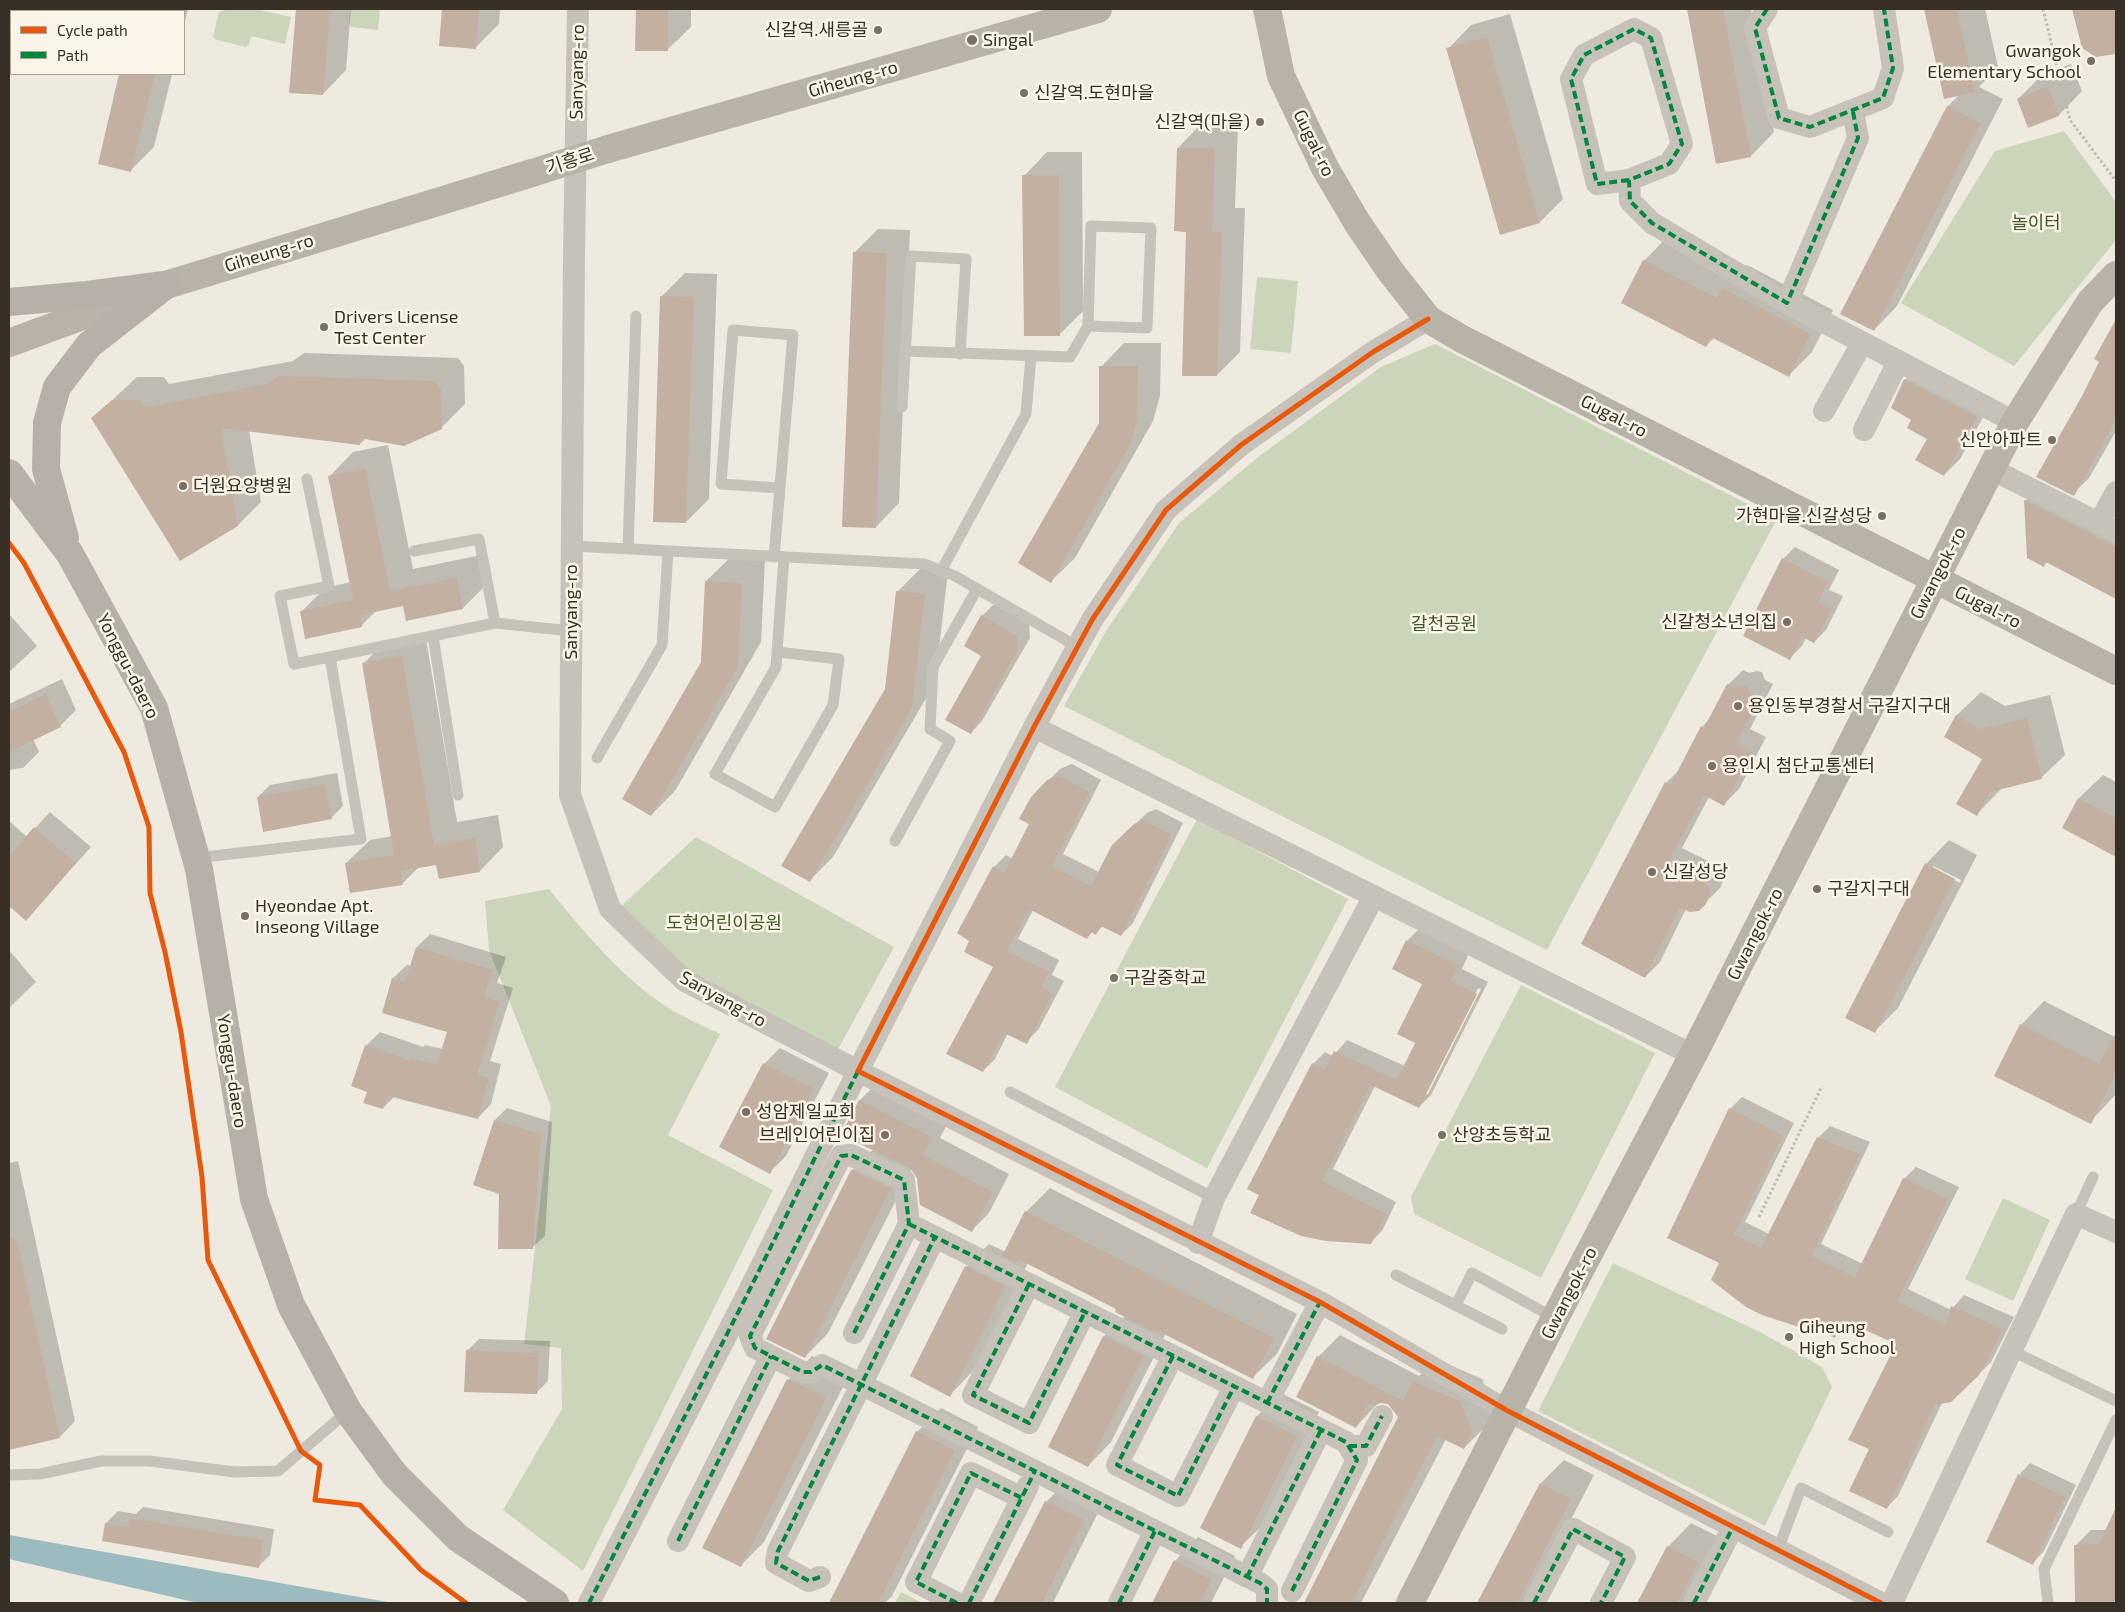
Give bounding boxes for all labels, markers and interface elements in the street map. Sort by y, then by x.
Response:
legend [10,10,185,75]
place label: 신갈역.새릉골 [765,19,868,41]
text: Cycle path [57,21,128,39]
street label: Sanyang-ro [565,24,589,120]
marker: 신갈역.새릉골 [872,24,884,36]
place label: Singal [983,29,1033,51]
marker: Singal [965,33,979,47]
place label: Gwangok Elementary School [1927,40,2081,82]
text: Path [57,46,88,64]
marker: Gwangok Elementary School [2085,55,2097,67]
street label: Giheung-ro [806,56,900,102]
place label: 신갈역.도현마을 [1034,82,1154,104]
marker: 신갈역.도현마을 [1018,87,1030,99]
street label: Gugal-ro [1289,106,1339,180]
place label: 신갈역(마을) [1154,111,1250,133]
marker: 신갈역(마을) [1254,116,1266,128]
street label: 기흥로 [543,143,597,179]
park label: 놀이터 [2011,212,2061,234]
street label: Giheung-ro [222,229,316,277]
place label: Drivers License Test Center [334,306,458,348]
marker: Drivers License Test Center [318,321,330,333]
street label: Gugal-ro [1577,390,1651,442]
place label: 신안아파트 [1959,429,2042,451]
marker: 신안아파트 [2046,434,2058,446]
place label: 더원요양병원 [193,475,292,497]
marker: 더원요양병원 [177,480,189,492]
place label: 가현마을.신갈성당 [1735,505,1872,527]
marker: 가현마을.신갈성당 [1876,510,1888,522]
street label: Gwangok-ro [1906,523,1970,623]
street label: Sanyang-ro [560,564,582,660]
street label: Gugal-ro [1951,581,2025,633]
street label: Yonggu-daero [92,610,164,722]
place label: 신갈청소년의집 [1661,611,1777,633]
park label: 갈천공원 [1411,613,1477,635]
marker: 신갈청소년의집 [1781,616,1793,628]
place label: 용인동부경찰서 구갈지구대 [1748,695,1951,717]
marker: 용인동부경찰서 구갈지구대 [1732,700,1744,712]
place label: 용인시 첨단교통센터 [1722,755,1875,777]
marker: 용인시 첨단교통센터 [1706,760,1718,772]
place label: 신갈성당 [1662,861,1728,883]
marker: 신갈성당 [1646,866,1658,878]
place label: 구갈지구대 [1827,878,1910,900]
marker: 구갈지구대 [1811,883,1823,895]
street label: Gwangok-ro [1723,884,1787,984]
place label: Hyeondae Apt. Inseong Village [255,895,379,938]
marker: Hyeondae Apt. Inseong Village [239,910,251,922]
park label: 도현어린이공원 [666,912,782,934]
street label: Sanyang-ro [676,966,770,1032]
place label: 구갈중학교 [1124,967,1207,989]
marker: 구갈중학교 [1108,972,1120,984]
street label: Yonggu-daero [212,1012,252,1130]
place label: 성암제일교회 [756,1101,855,1123]
marker: 성암제일교회 [740,1106,752,1118]
place label: 브레인어린이집 [759,1124,875,1146]
place label: 산양초등학교 [1452,1124,1551,1146]
marker: 브레인어린이집 [879,1129,891,1141]
marker: 산양초등학교 [1436,1129,1448,1141]
street label: Gwangok-ro [1537,1243,1601,1343]
place label: Giheung High School [1799,1316,1895,1358]
marker: Giheung High School [1783,1331,1795,1343]

